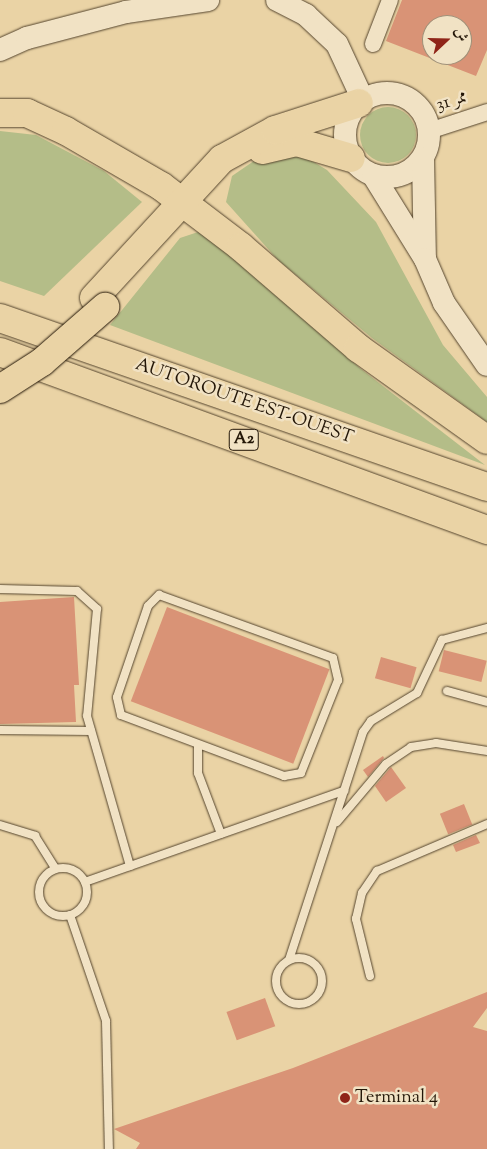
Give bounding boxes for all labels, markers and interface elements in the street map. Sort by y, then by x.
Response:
north arrow [422,15,472,65]
text: ش [448,25,472,45]
street label: ممر 31 [434,87,470,117]
street label: AUTOROUTE EST-OUEST [132,354,356,450]
road number: A2 [228,426,260,454]
place label: Terminal 4 [355,1087,438,1109]
marker: Terminal 4 [339,1092,351,1104]

